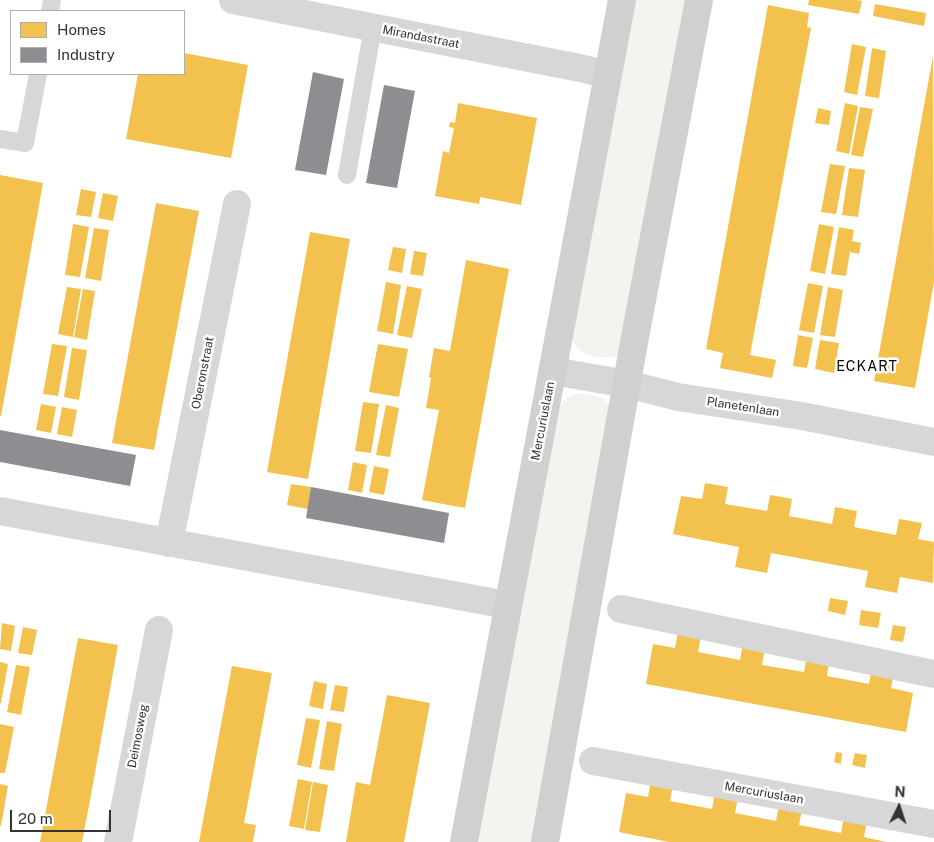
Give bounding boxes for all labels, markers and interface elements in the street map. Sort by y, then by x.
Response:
legend [10,10,185,75]
text: Homes [57,21,106,38]
street label: Mirandastraat [381,22,461,52]
text: Industry [57,46,115,63]
street label: Oberonstraat [189,335,217,411]
district label: ECKART [835,359,899,375]
street label: Mercuriuslaan [528,380,558,462]
street label: Planetenlaan [706,394,780,420]
street label: Deimosweg [125,703,151,769]
street label: Mercuriuslaan [723,779,805,807]
north arrow [874,782,924,832]
text: N [894,784,906,800]
scale bar [12,800,114,832]
text: 20 m [18,810,53,827]

